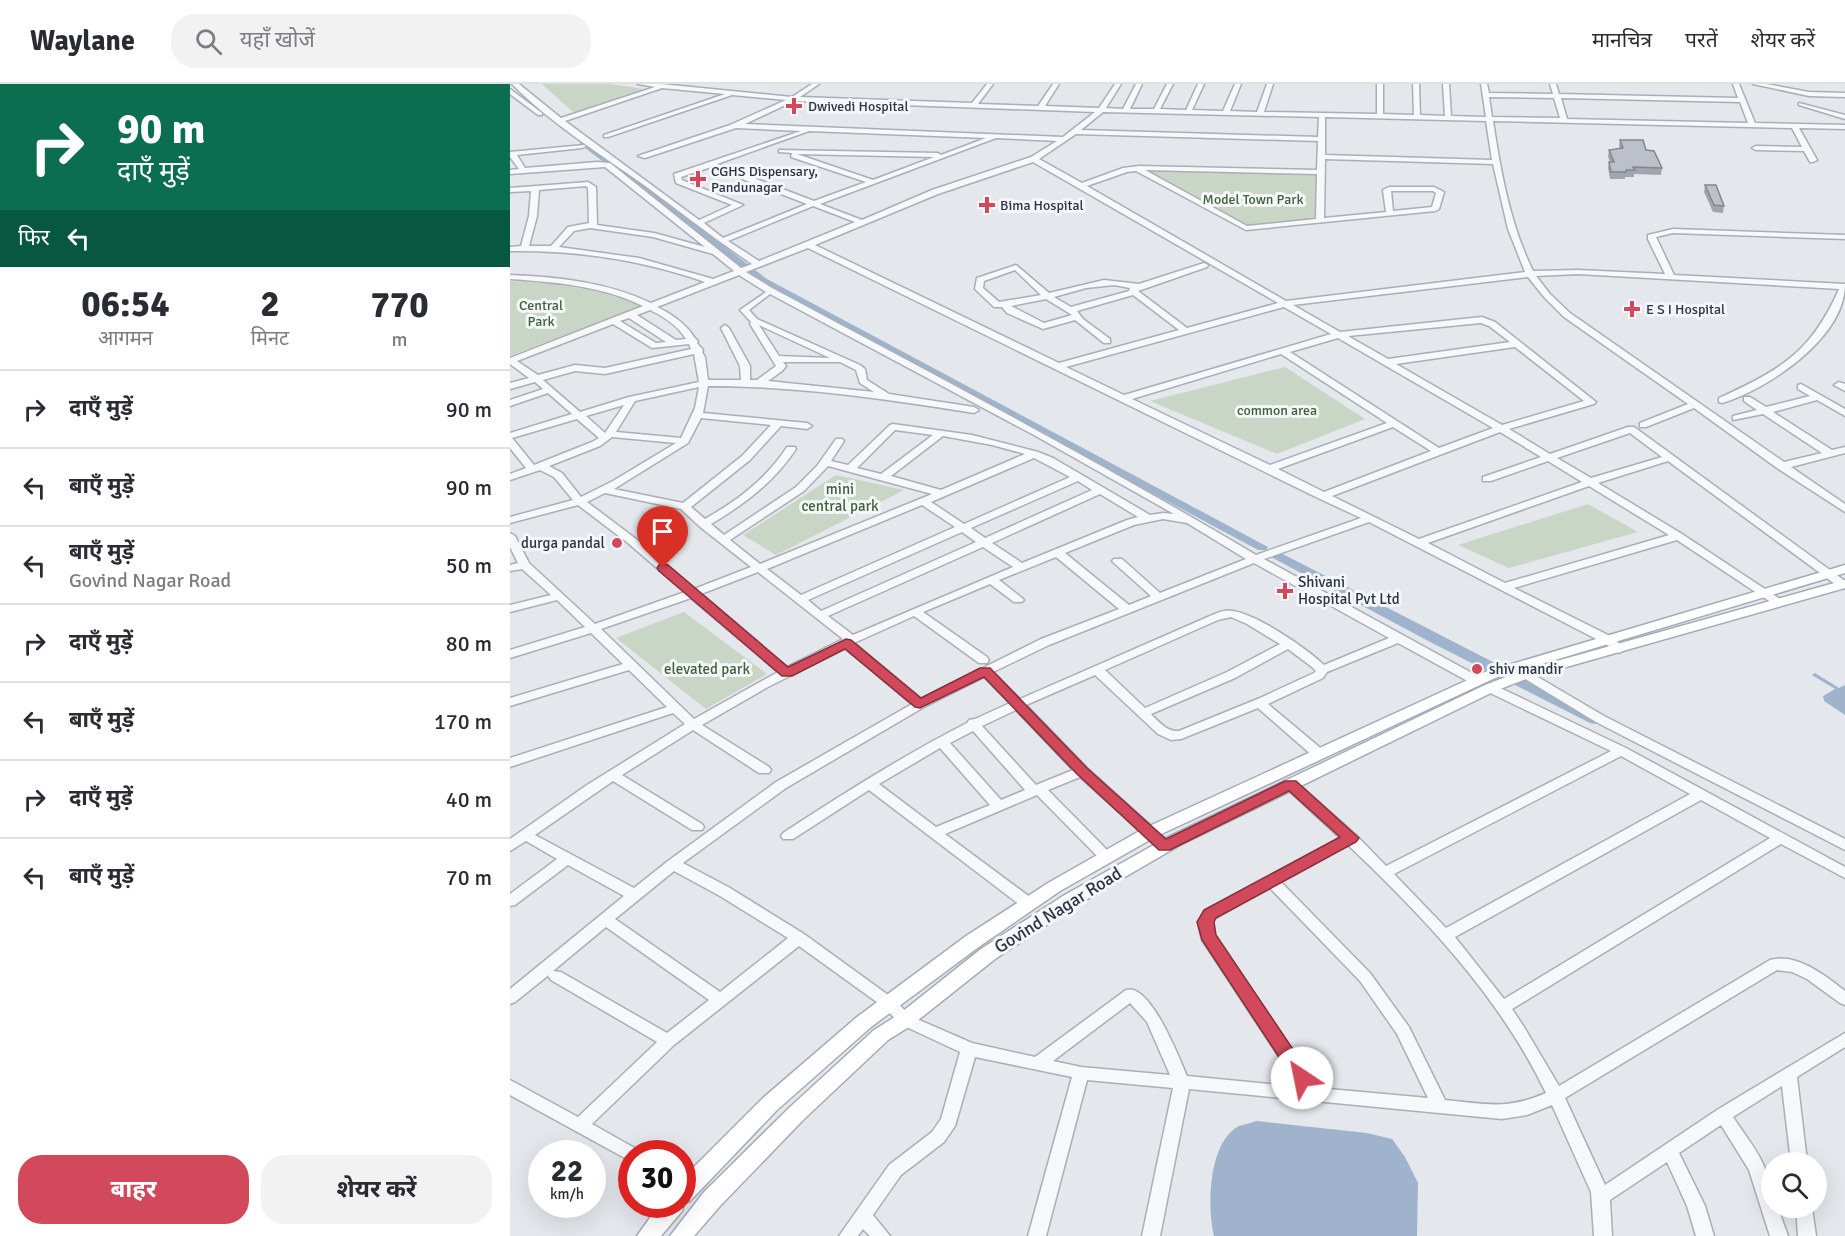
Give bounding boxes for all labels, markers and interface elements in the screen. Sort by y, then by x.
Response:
search box [171,14,591,68]
text: Waylane [30,24,135,58]
icon: search [192,25,225,58]
text: यहाँ खोजें [240,26,315,53]
text: मानचित्र [1592,27,1652,53]
text: परतें [1685,27,1718,53]
text: शेयर करें [1751,27,1815,53]
marker: Dwivedi Hospital [785,97,803,115]
place label: Dwivedi Hospital [808,98,909,115]
text: 90 m [117,104,206,155]
icon: right [18,108,96,186]
text: दाएँ मुड़ें [117,155,190,188]
place label: CGHS Dispensary, Pandunagar [711,163,818,196]
marker: CGHS Dispensary, Pandunagar [689,170,707,188]
park label: Model Town Park [1203,191,1303,208]
marker: Bima Hospital [978,196,996,214]
place label: Bima Hospital [1000,197,1084,214]
icon: left [62,222,95,255]
text: फिर [18,224,50,251]
text: 06:54 [81,282,170,327]
text: 2 [260,282,280,327]
text: 770 [370,283,429,328]
park label: Central Park [519,297,563,330]
marker: E S I Hospital [1623,300,1641,318]
place label: E S I Hospital [1646,301,1725,318]
text: आगमन [98,326,153,351]
text: मिनट [251,326,289,351]
text: m [392,327,408,352]
icon: right [18,393,51,426]
text: दाएँ मुड़ें [69,394,133,421]
text: 90 m [446,396,492,423]
park label: common area [1237,402,1317,419]
icon: left [18,471,51,504]
text: बाएँ मुड़ें [69,472,134,499]
text: 90 m [446,474,492,501]
park label: mini central park [801,480,879,515]
pin [637,506,688,568]
icon: arrive [646,515,679,548]
place label: durga pandal [521,534,605,552]
marker: durga pandal [610,536,624,550]
text: बाएँ मुड़ें [69,538,134,565]
icon: left [18,549,51,582]
text: 50 m [446,552,492,579]
text: Govind Nagar Road [69,568,231,593]
place label: Shivani Hospital Pvt Ltd [1298,573,1400,608]
marker: Shivani Hospital Pvt Ltd [1276,582,1294,600]
icon: right [18,627,51,660]
text: दाएँ मुड़ें [69,628,133,655]
text: 80 m [446,630,492,657]
park label: elevated park [664,660,750,678]
place label: shiv mandir [1489,660,1563,678]
marker: shiv mandir [1470,662,1484,676]
icon: left [18,705,51,738]
text: बाएँ मुड़ें [69,706,134,733]
text: 170 m [434,708,492,735]
icon: right [18,783,51,816]
text: दाएँ मुड़ें [69,784,133,811]
text: 40 m [446,786,492,813]
icon: left [18,861,51,894]
text: बाएँ मुड़ें [69,862,134,889]
street label: Govind Nagar Road [990,862,1126,958]
text: 70 m [446,864,492,891]
position arrow [1270,1046,1334,1110]
speed limit sign: 30 [618,1140,696,1218]
map controls [1761,1152,1827,1218]
button: search [1761,1152,1827,1218]
text: 22 [551,1153,583,1190]
button: बाहर [18,1155,249,1224]
button: शेयर करें [261,1155,492,1224]
text: km/h [550,1185,584,1203]

